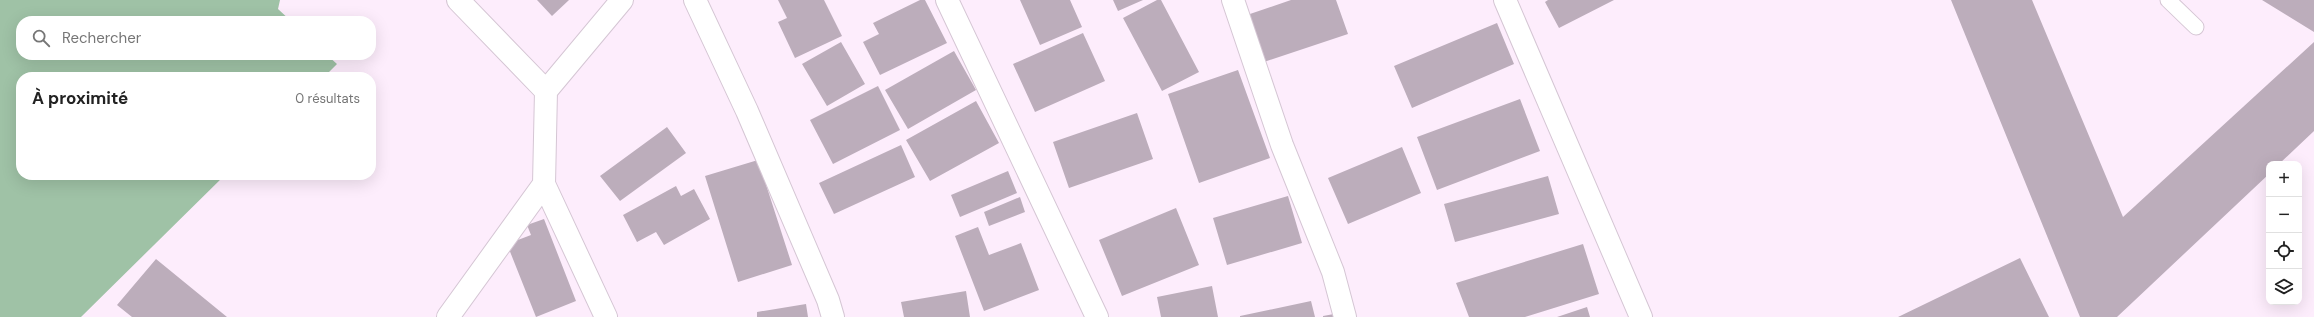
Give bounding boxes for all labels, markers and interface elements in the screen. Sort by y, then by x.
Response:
search box [16,16,376,60]
icon: search [30,27,52,49]
text: Rechercher [62,28,141,48]
text: À proximité [32,87,128,109]
text: 0 résultats [295,90,360,107]
map controls [2266,161,2302,305]
button: + [2266,161,2302,197]
button: − [2266,197,2302,233]
button: locate [2266,233,2302,269]
button: layers [2266,269,2302,305]

